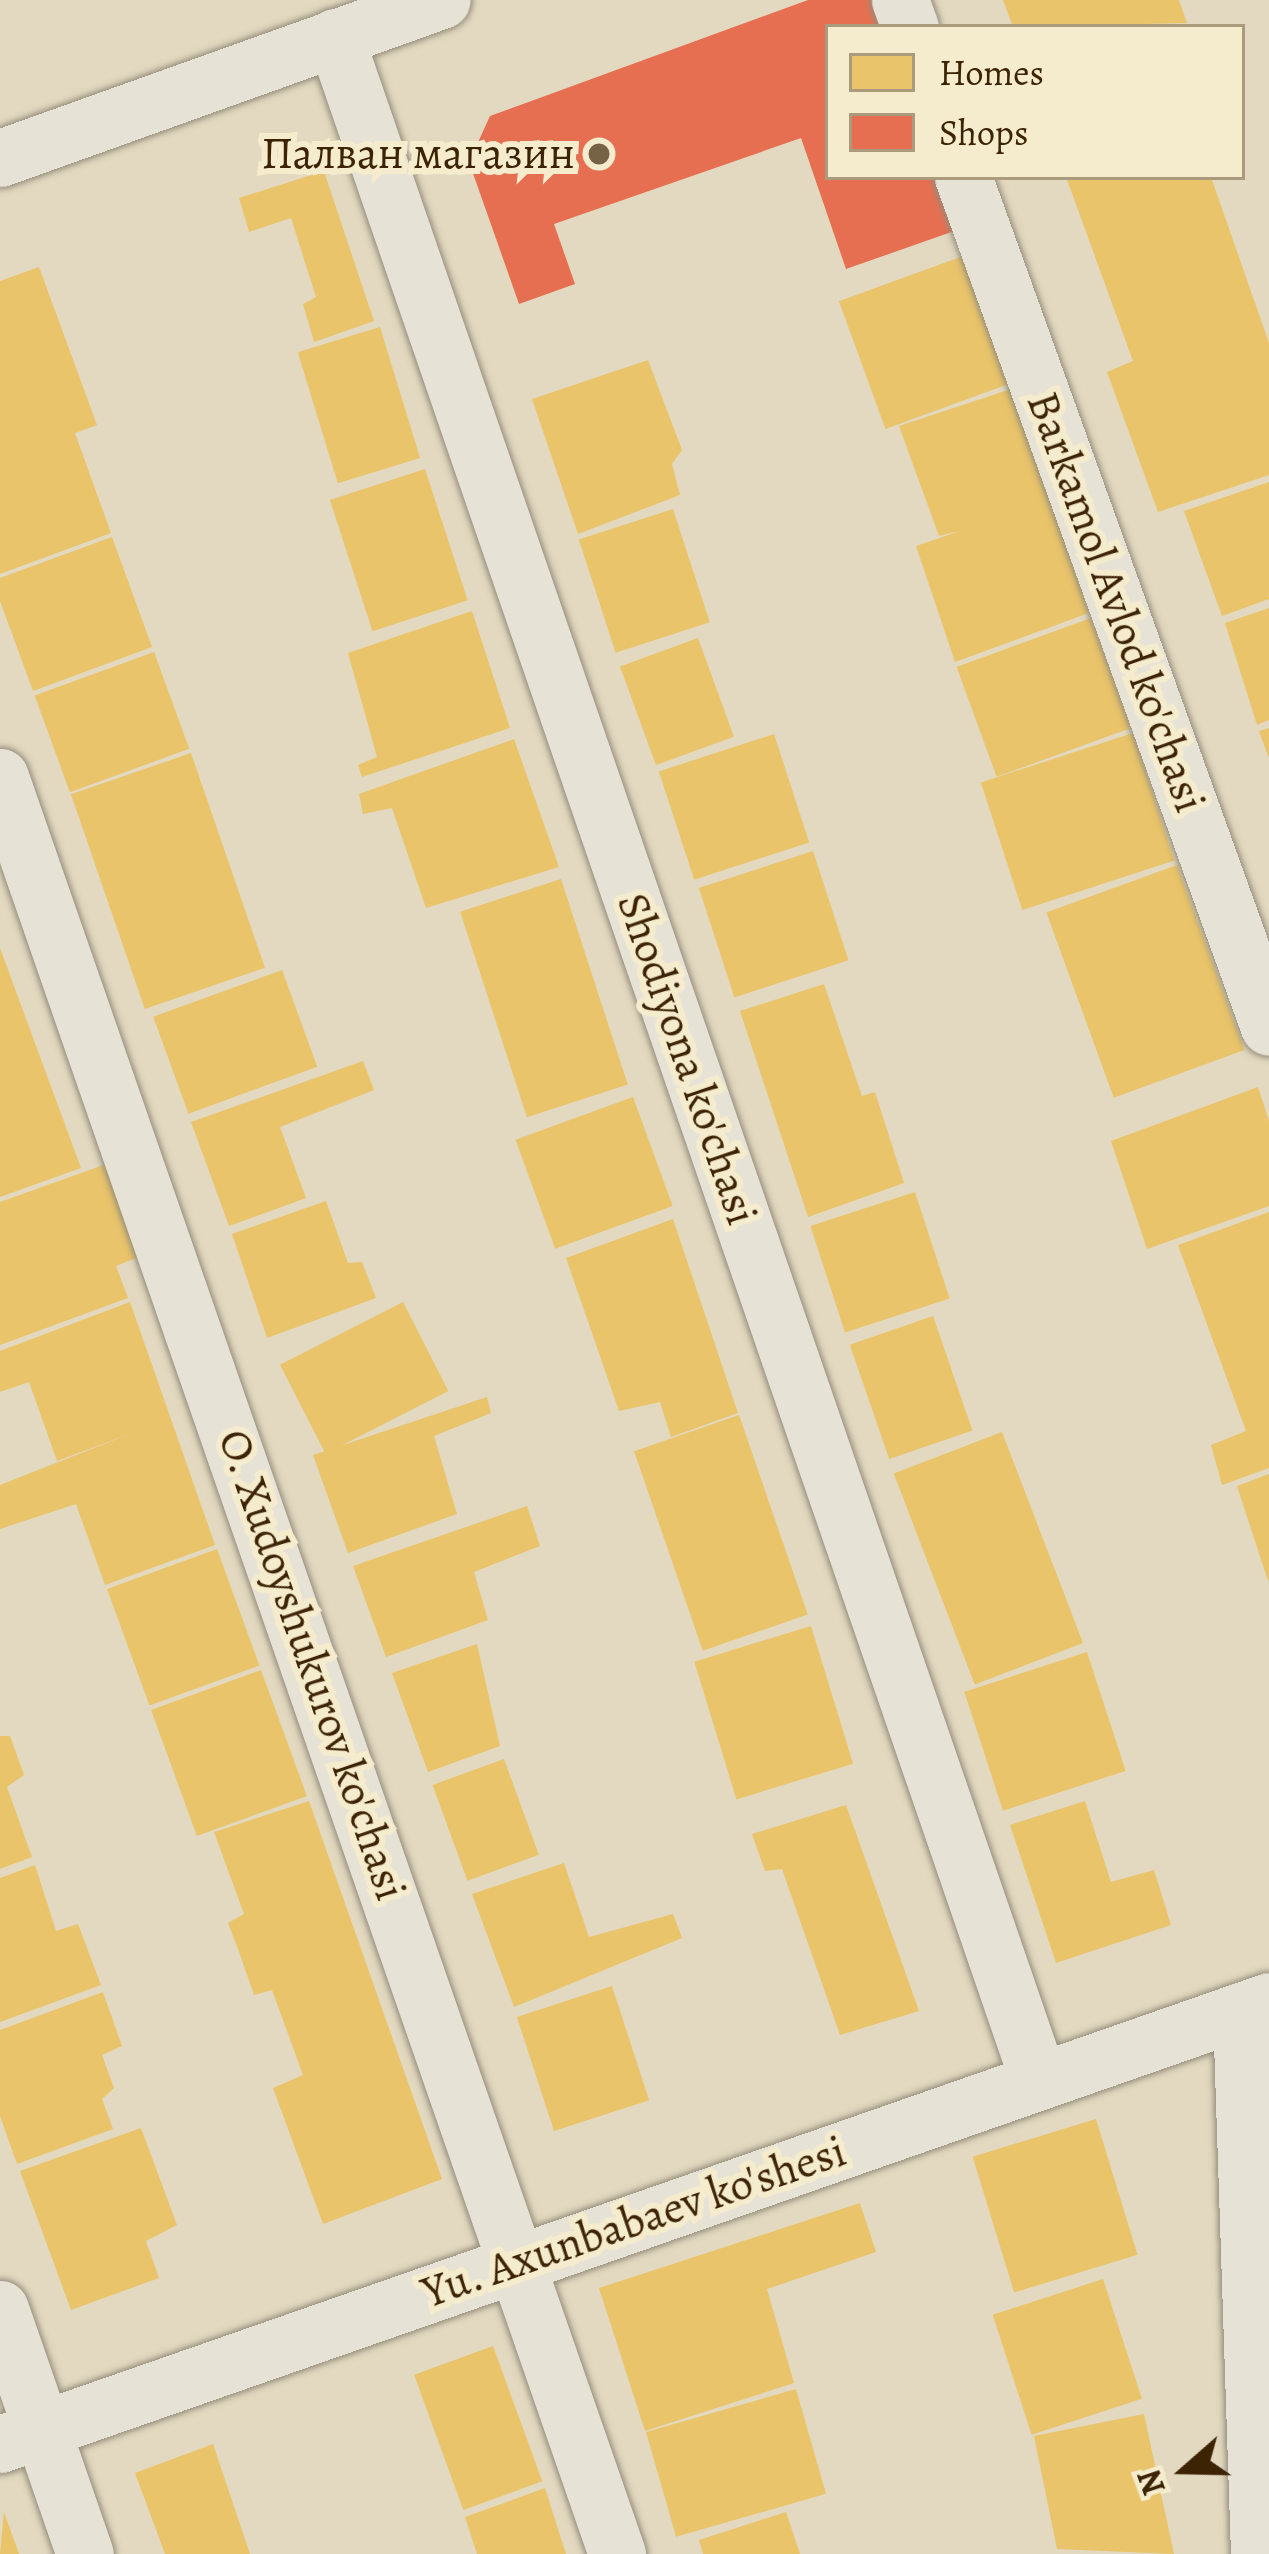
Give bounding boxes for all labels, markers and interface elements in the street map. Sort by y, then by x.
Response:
legend [825,24,1245,180]
text: Homes [939,48,1044,97]
text: Shops [939,108,1028,157]
place label: Палван магазин [261,127,575,181]
marker: Палван магазин [586,141,612,167]
street label: Barkamol Avlod ko'chasi [1015,385,1217,819]
street label: Shodiyona ko'chasi [605,886,769,1232]
street label: O. Xudoyshukurov ko'chasi [206,1422,418,1908]
street label: Yu. Axunbabaev ko'shesi [415,2124,853,2320]
north arrow [1125,2410,1245,2530]
text: N [1125,2463,1176,2501]

